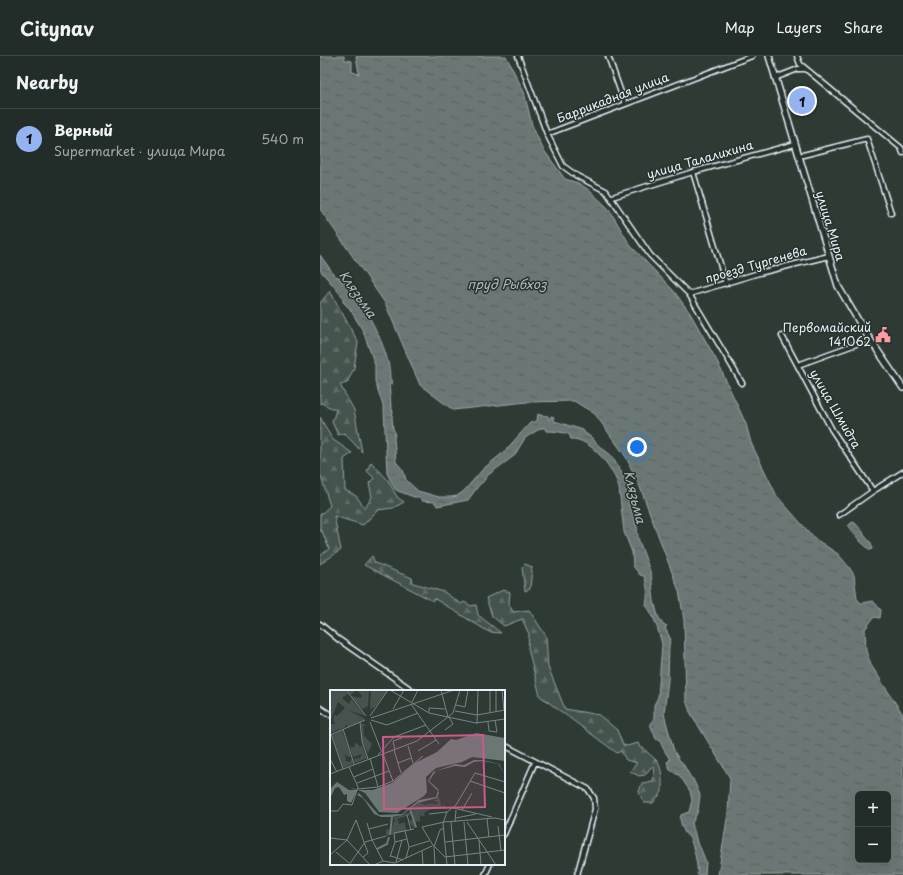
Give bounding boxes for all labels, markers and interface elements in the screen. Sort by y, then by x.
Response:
text: Citynav [20,14,94,42]
text: Map [725,17,755,38]
text: Layers [777,17,822,38]
text: Share [844,17,883,38]
street label: Баррикадная улица [554,67,672,127]
text: Nearby [16,69,78,95]
pin: 1 [789,86,815,116]
text: Верный [54,118,113,141]
text: 1 [26,129,32,148]
text: 540 m [261,129,304,148]
street label: улица Талалихина [644,135,755,183]
text: Supermarket · улица Мира [54,141,225,160]
street label: улица Мира [812,189,850,263]
street label: проезд Тургенева [703,241,809,287]
water label: Клязьма [335,266,382,322]
water label: пруд Рыбхоз [467,274,547,293]
place label: Первомайский 141062 [783,318,871,350]
public building icon: Первомайский 141062 [874,326,892,344]
street label: улица Шмидта [806,365,866,452]
your location [627,437,647,457]
water label: Клязьма [620,468,651,526]
inset map [330,690,505,865]
map controls [855,791,891,863]
button: + [855,791,891,827]
button: − [855,827,891,863]

